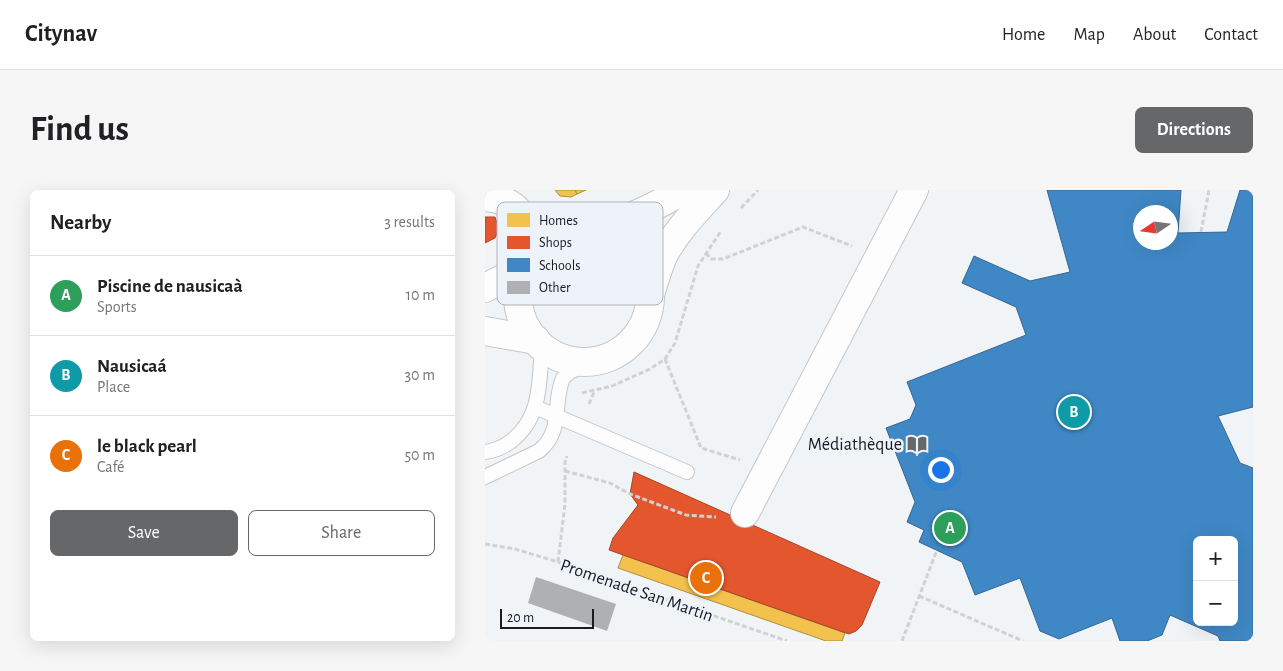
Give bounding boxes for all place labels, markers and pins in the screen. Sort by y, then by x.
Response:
pin: B [1058,393,1090,431]
library icon: Médiathèque [906,433,928,455]
place label: Médiathèque [808,436,902,454]
pin: A [934,509,966,547]
pin: C [690,559,722,597]

